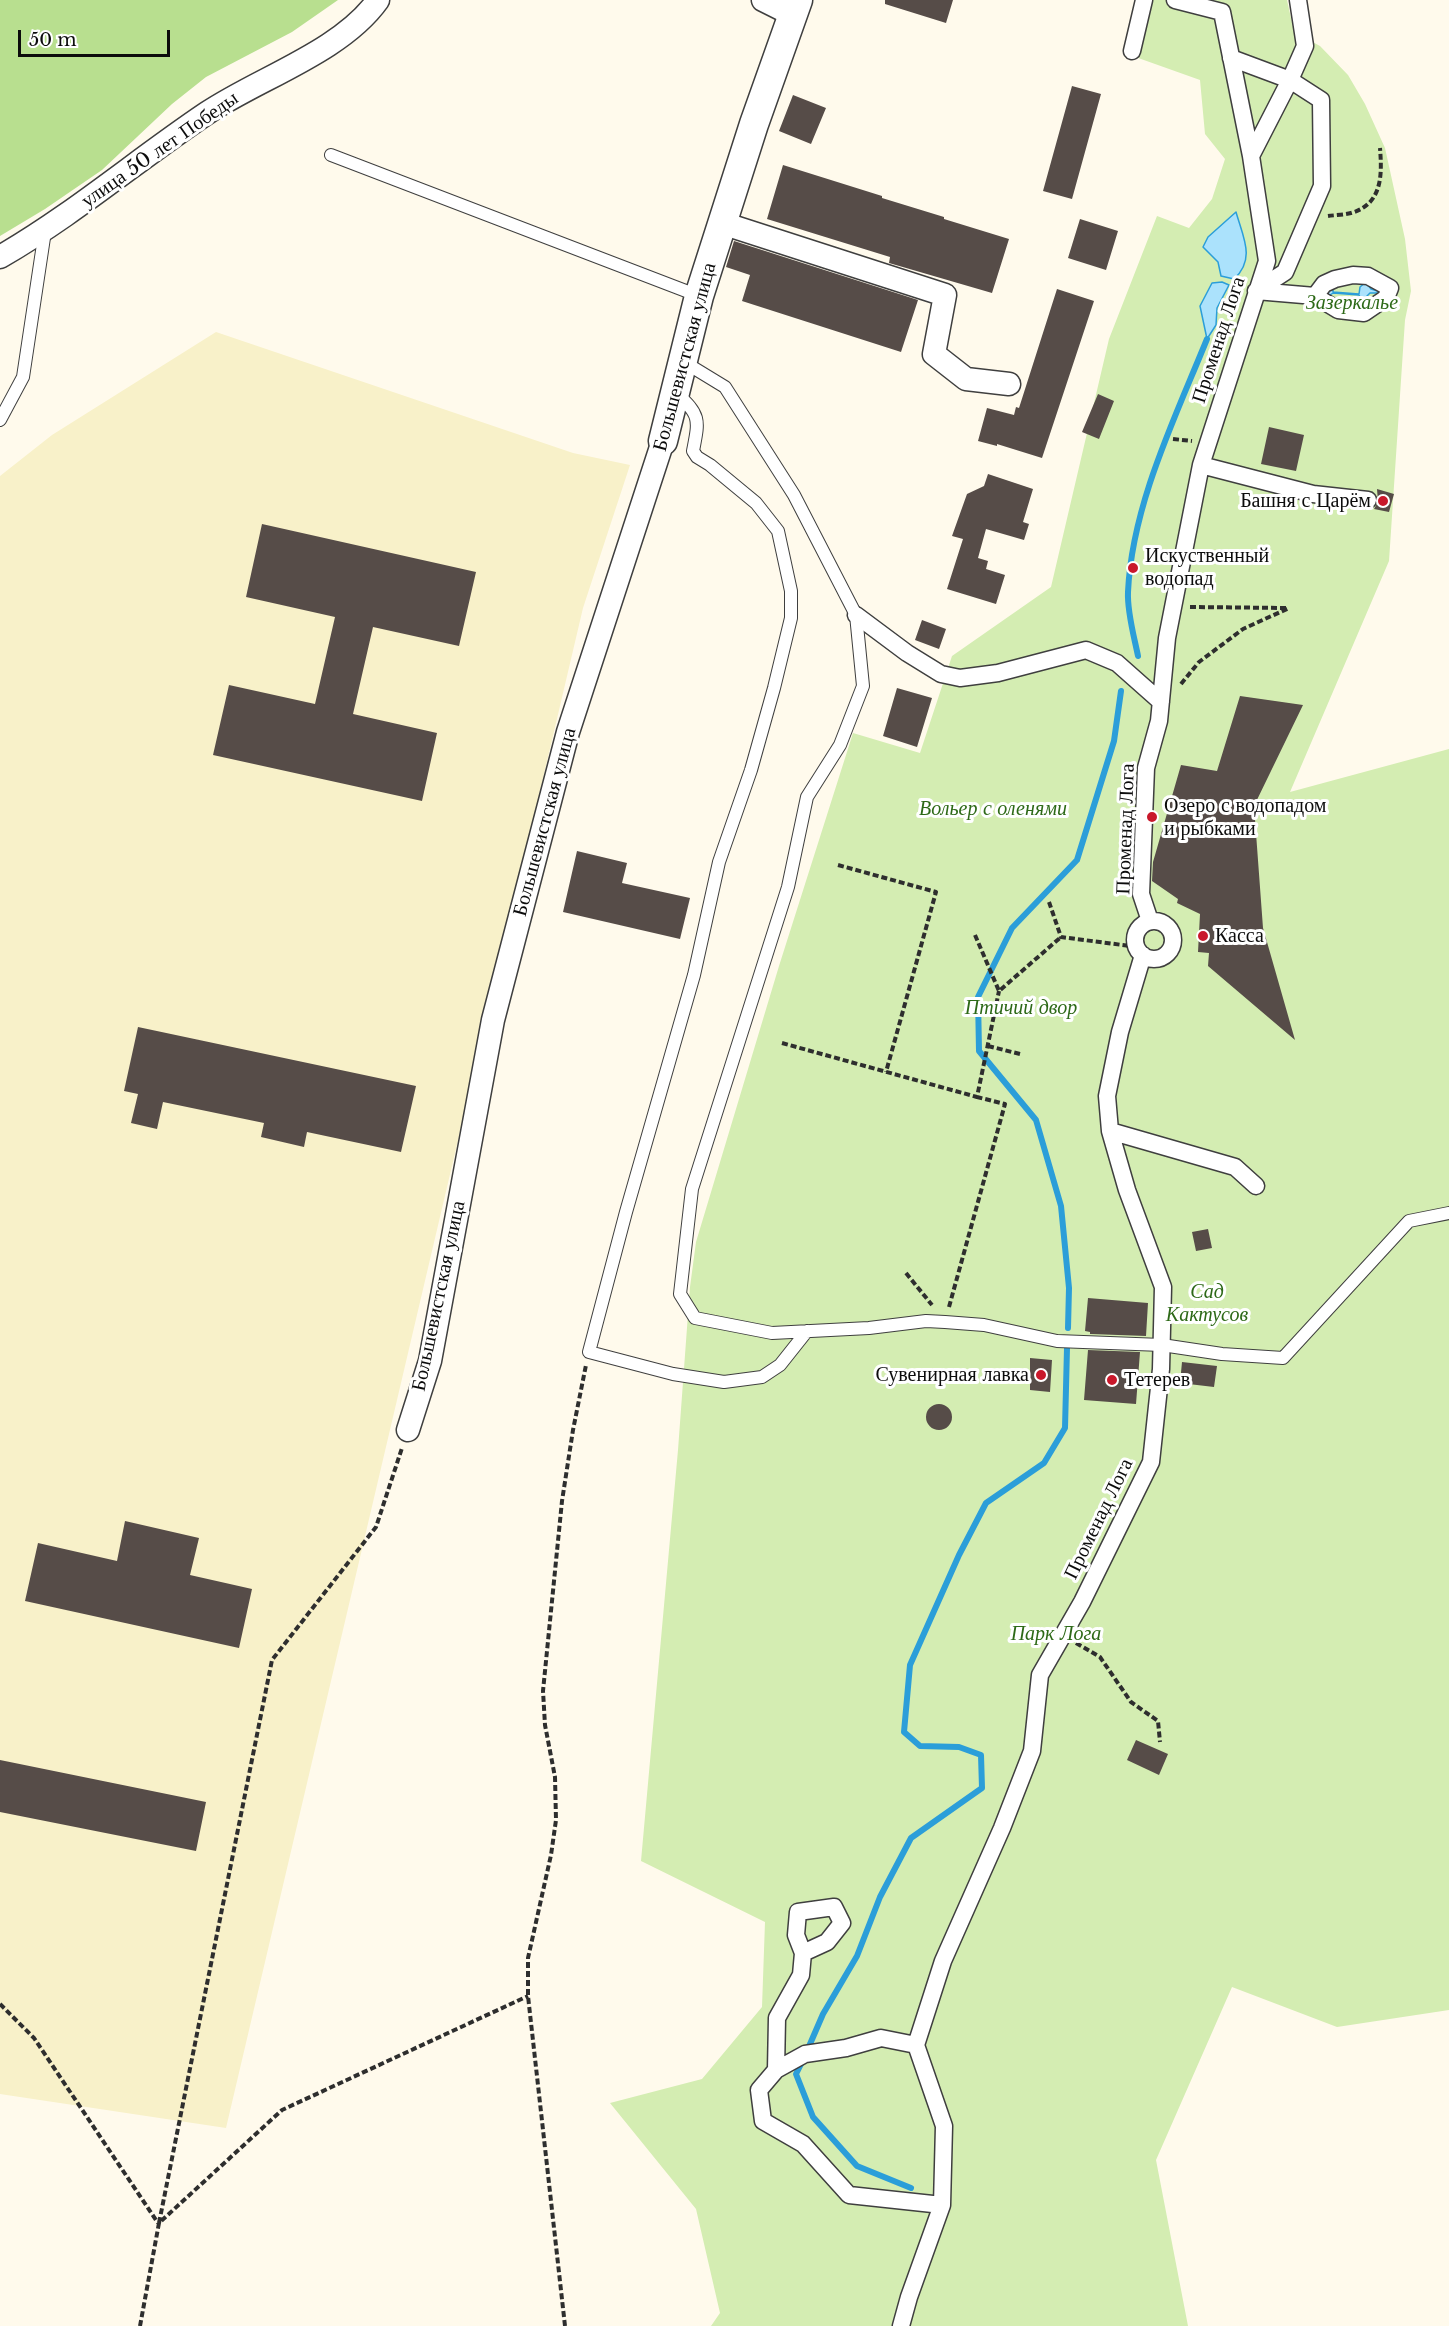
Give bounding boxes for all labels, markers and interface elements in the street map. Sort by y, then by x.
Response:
scale bar [21,18,172,56]
text: 50 m [29,29,77,51]
street label: улица 50 лет Победы [77,87,243,213]
street label: Большевистская улица [648,260,722,454]
street label: Променад Лога [1187,274,1251,406]
park label: Зазеркалье [1306,291,1398,315]
place label: Башня с Царём [1240,489,1371,513]
marker: Башня с Царём [1376,494,1390,508]
place label: Искуственный водопад [1145,544,1269,591]
marker: Искуственный водопад [1126,561,1140,575]
street label: Большевистская улица [508,725,582,919]
street label: Променад Лога [1112,763,1140,895]
place label: Озеро с водопадом и рыбками [1164,794,1327,841]
park label: Вольер с оленями [919,797,1067,821]
marker: Озеро с водопадом и рыбками [1145,810,1159,824]
place label: Касса [1215,924,1264,948]
marker: Касса [1196,929,1210,943]
park label: Птичий двор [965,996,1077,1020]
street label: Большевистская улица [407,1199,471,1393]
park label: Сад Кактусов [1166,1280,1248,1327]
place label: Сувенирная лавка [875,1363,1029,1387]
marker: Сувенирная лавка [1034,1368,1048,1382]
place label: Тетерев [1124,1368,1190,1392]
marker: Тетерев [1105,1373,1119,1387]
street label: Променад Лога [1059,1455,1139,1583]
park label: Парк Лога [1011,1622,1101,1646]

